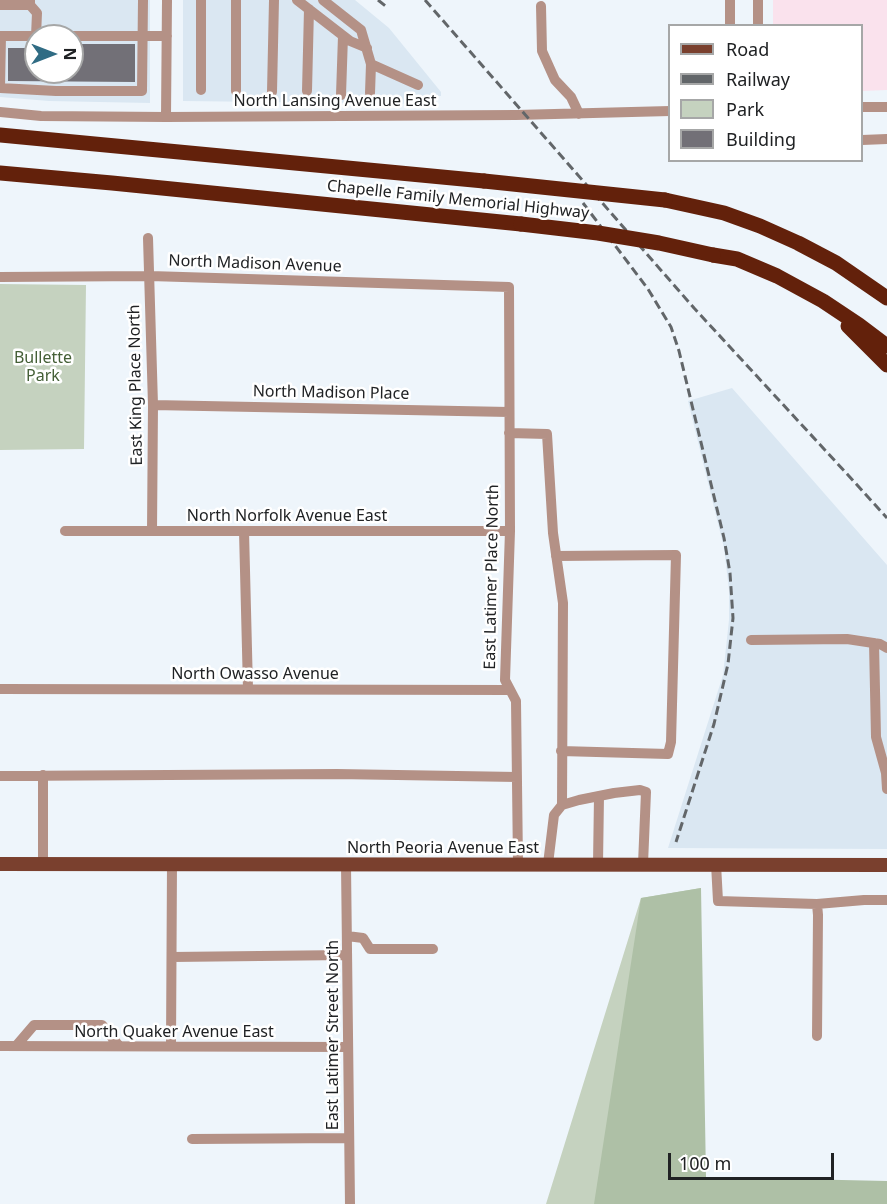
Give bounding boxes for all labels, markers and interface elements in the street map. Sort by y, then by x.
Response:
north arrow [24,24,84,84]
legend [668,24,863,162]
text: Road [726,37,769,61]
text: N [59,47,81,61]
text: Railway [726,67,790,91]
street label: North Lansing Avenue East [234,91,436,111]
text: Park [726,97,764,121]
text: Building [726,127,796,151]
street label: Chapelle Family Memorial Highway [326,177,590,223]
street label: North Madison Avenue [168,251,342,277]
street label: East King Place North [125,304,147,466]
park label: Bullette Park [14,348,72,386]
street label: North Madison Place [253,382,409,404]
street label: East Latimer Place North [481,484,503,670]
street label: North Norfolk Avenue East [187,506,387,526]
street label: North Owasso Avenue [171,664,339,684]
street label: North Peoria Avenue East [347,838,539,858]
street label: East Latimer Street North [323,940,343,1130]
street label: North Quaker Avenue East [74,1022,274,1042]
scale bar [671,1141,838,1179]
text: 100 m [679,1151,731,1175]

